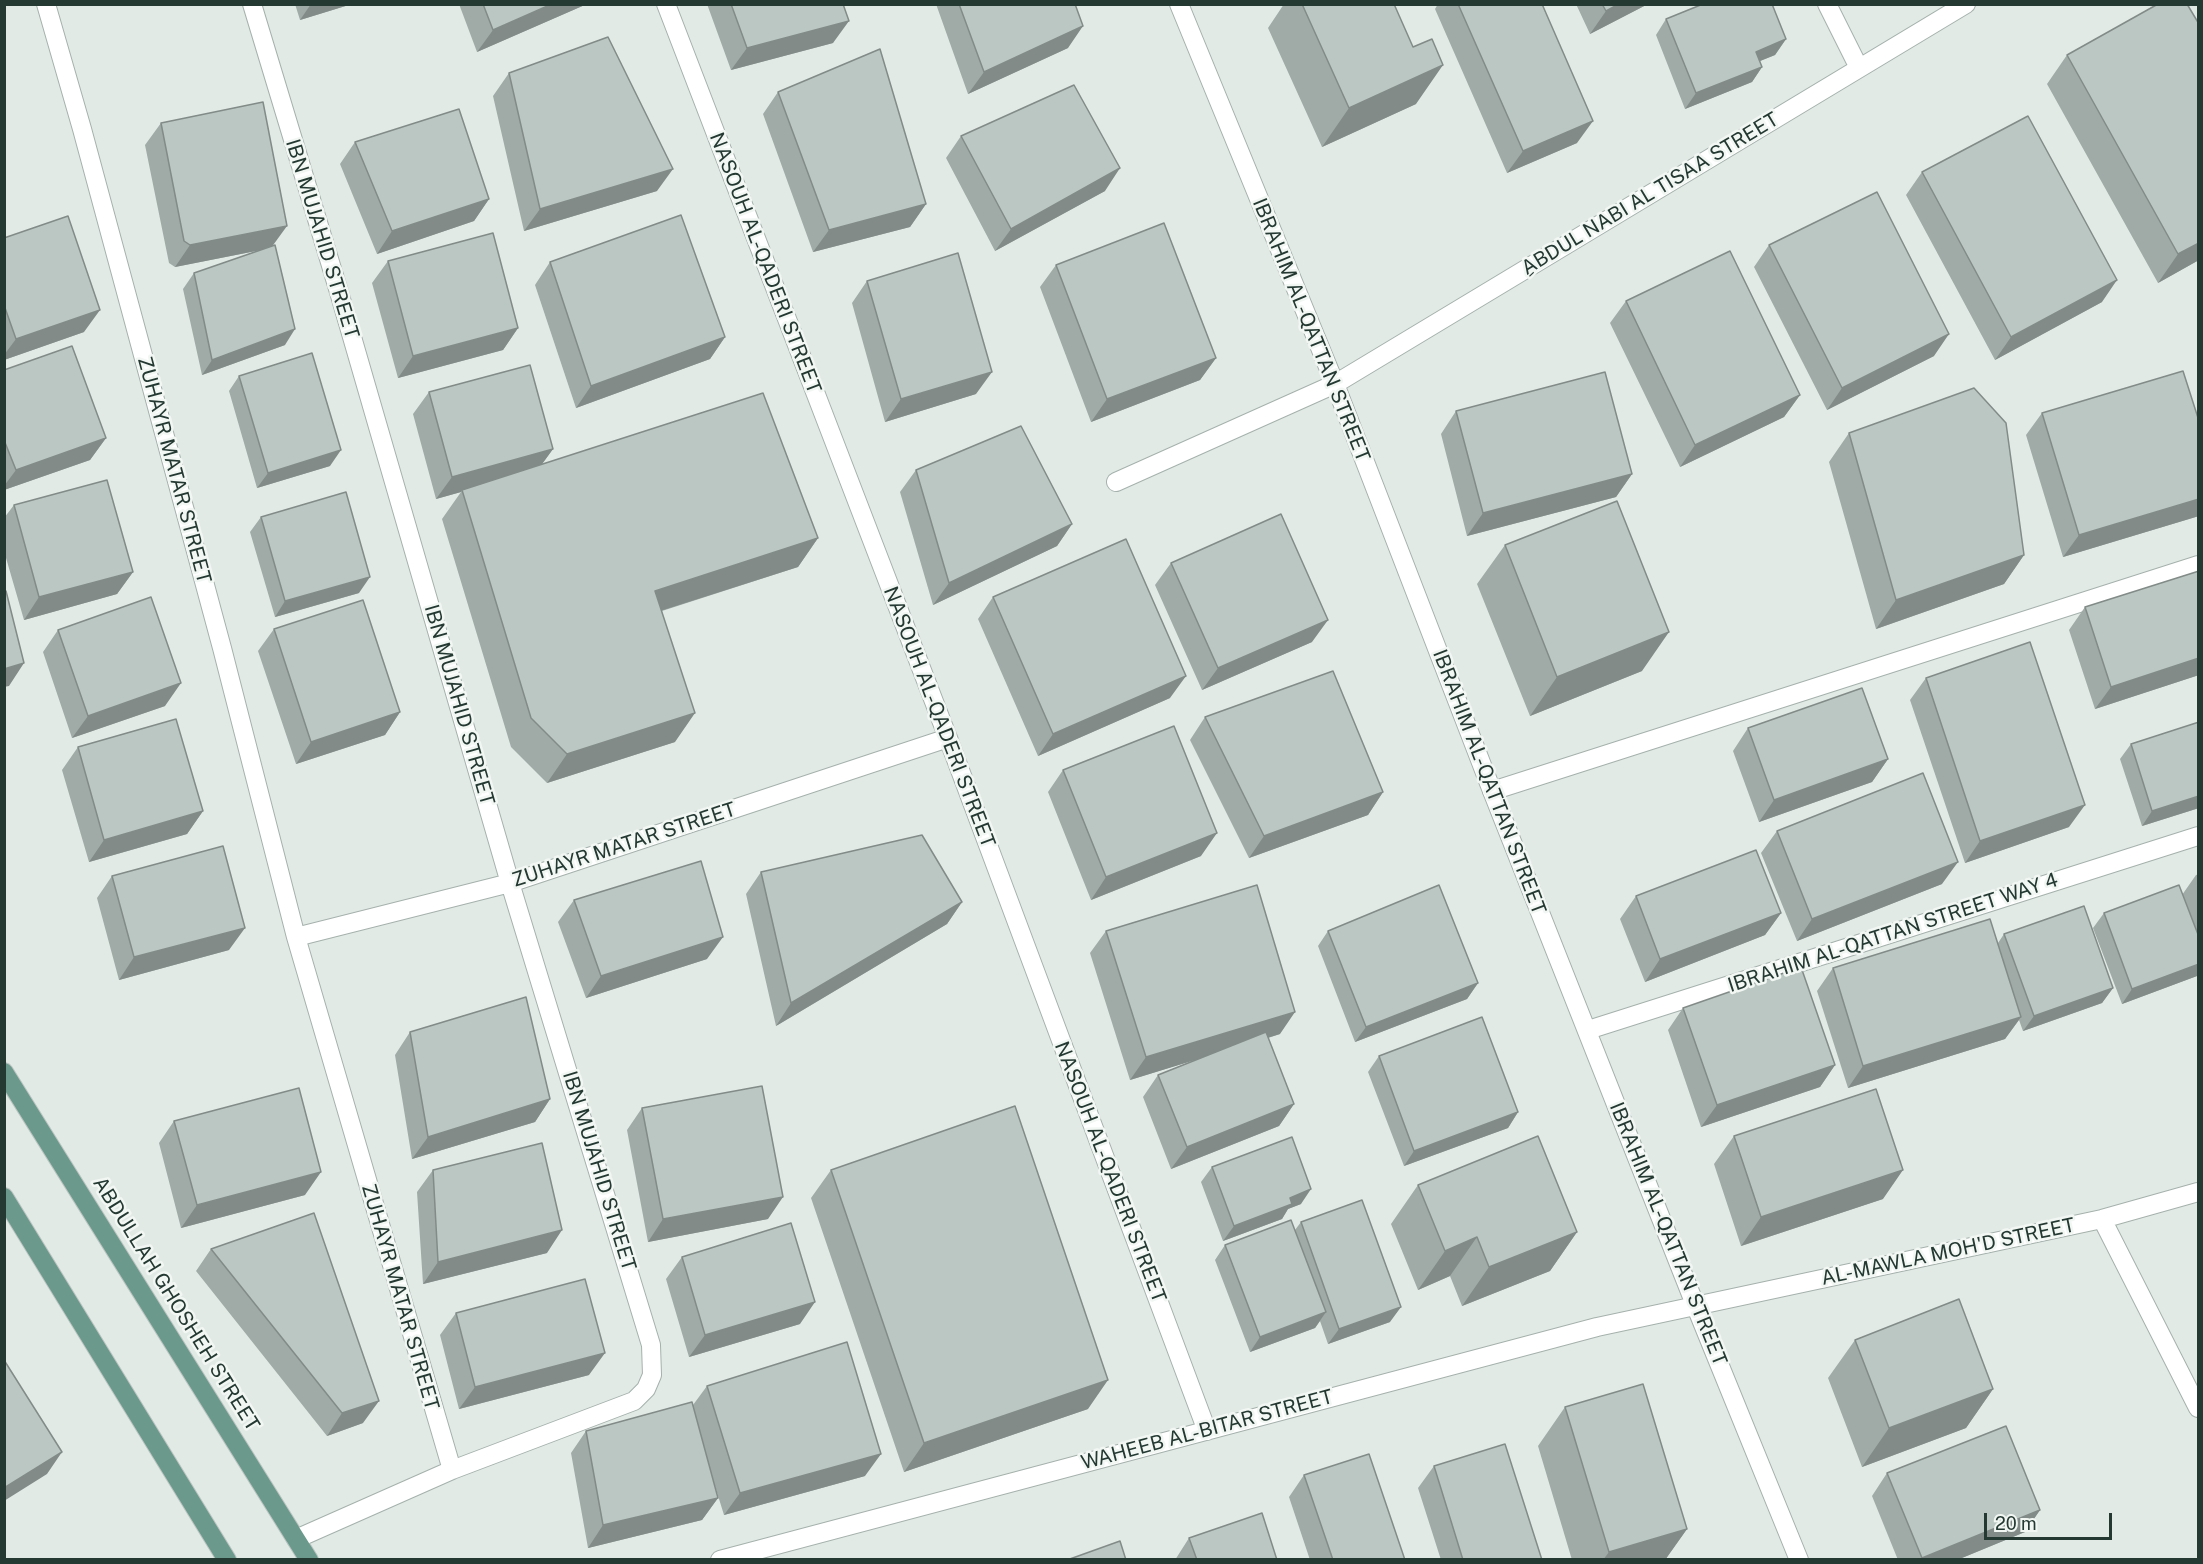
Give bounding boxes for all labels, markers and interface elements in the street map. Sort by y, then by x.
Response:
street label: ِABDUL NABI AL TISAA STREET [1517,108,1783,280]
street label: NASOUH AL-QADERI STREET [704,129,826,397]
street label: IBN MUJAHID STREET [280,136,364,342]
street label: IBRAHIM AL-QATTAN STREET [1247,195,1375,465]
street label: ZUHAYR MATAR STREET [132,354,216,586]
street label: NASOUH AL-QADERI STREET [878,583,1000,851]
street label: IBN MUJAHID STREET [419,602,499,808]
street label: IBRAHIM AL-QATTAN STREET [1427,646,1551,918]
street label: ZUHAYR MATAR STREET [509,797,739,893]
street label: IBRAHIM AL-QATTAN STREET WAY 4 [1725,868,2061,998]
street label: NASOUH AL-QADERI STREET [1049,1038,1171,1306]
street label: IBN MUJAHID STREET [557,1068,641,1274]
street label: IBRAHIM AL-QATTAN STREET [1604,1099,1732,1369]
street label: ABDULLAH GHOSHEH STREET [88,1173,264,1435]
street label: ZUHAYR MATAR STREET [356,1181,444,1413]
street label: AL-MAWLA MOH'D STREET [1819,1213,2077,1291]
street label: WAHEEB AL-BITAR STREET [1079,1385,1335,1475]
scale bar [1987,1501,2114,1539]
text: 20 m [1995,1513,2037,1534]

